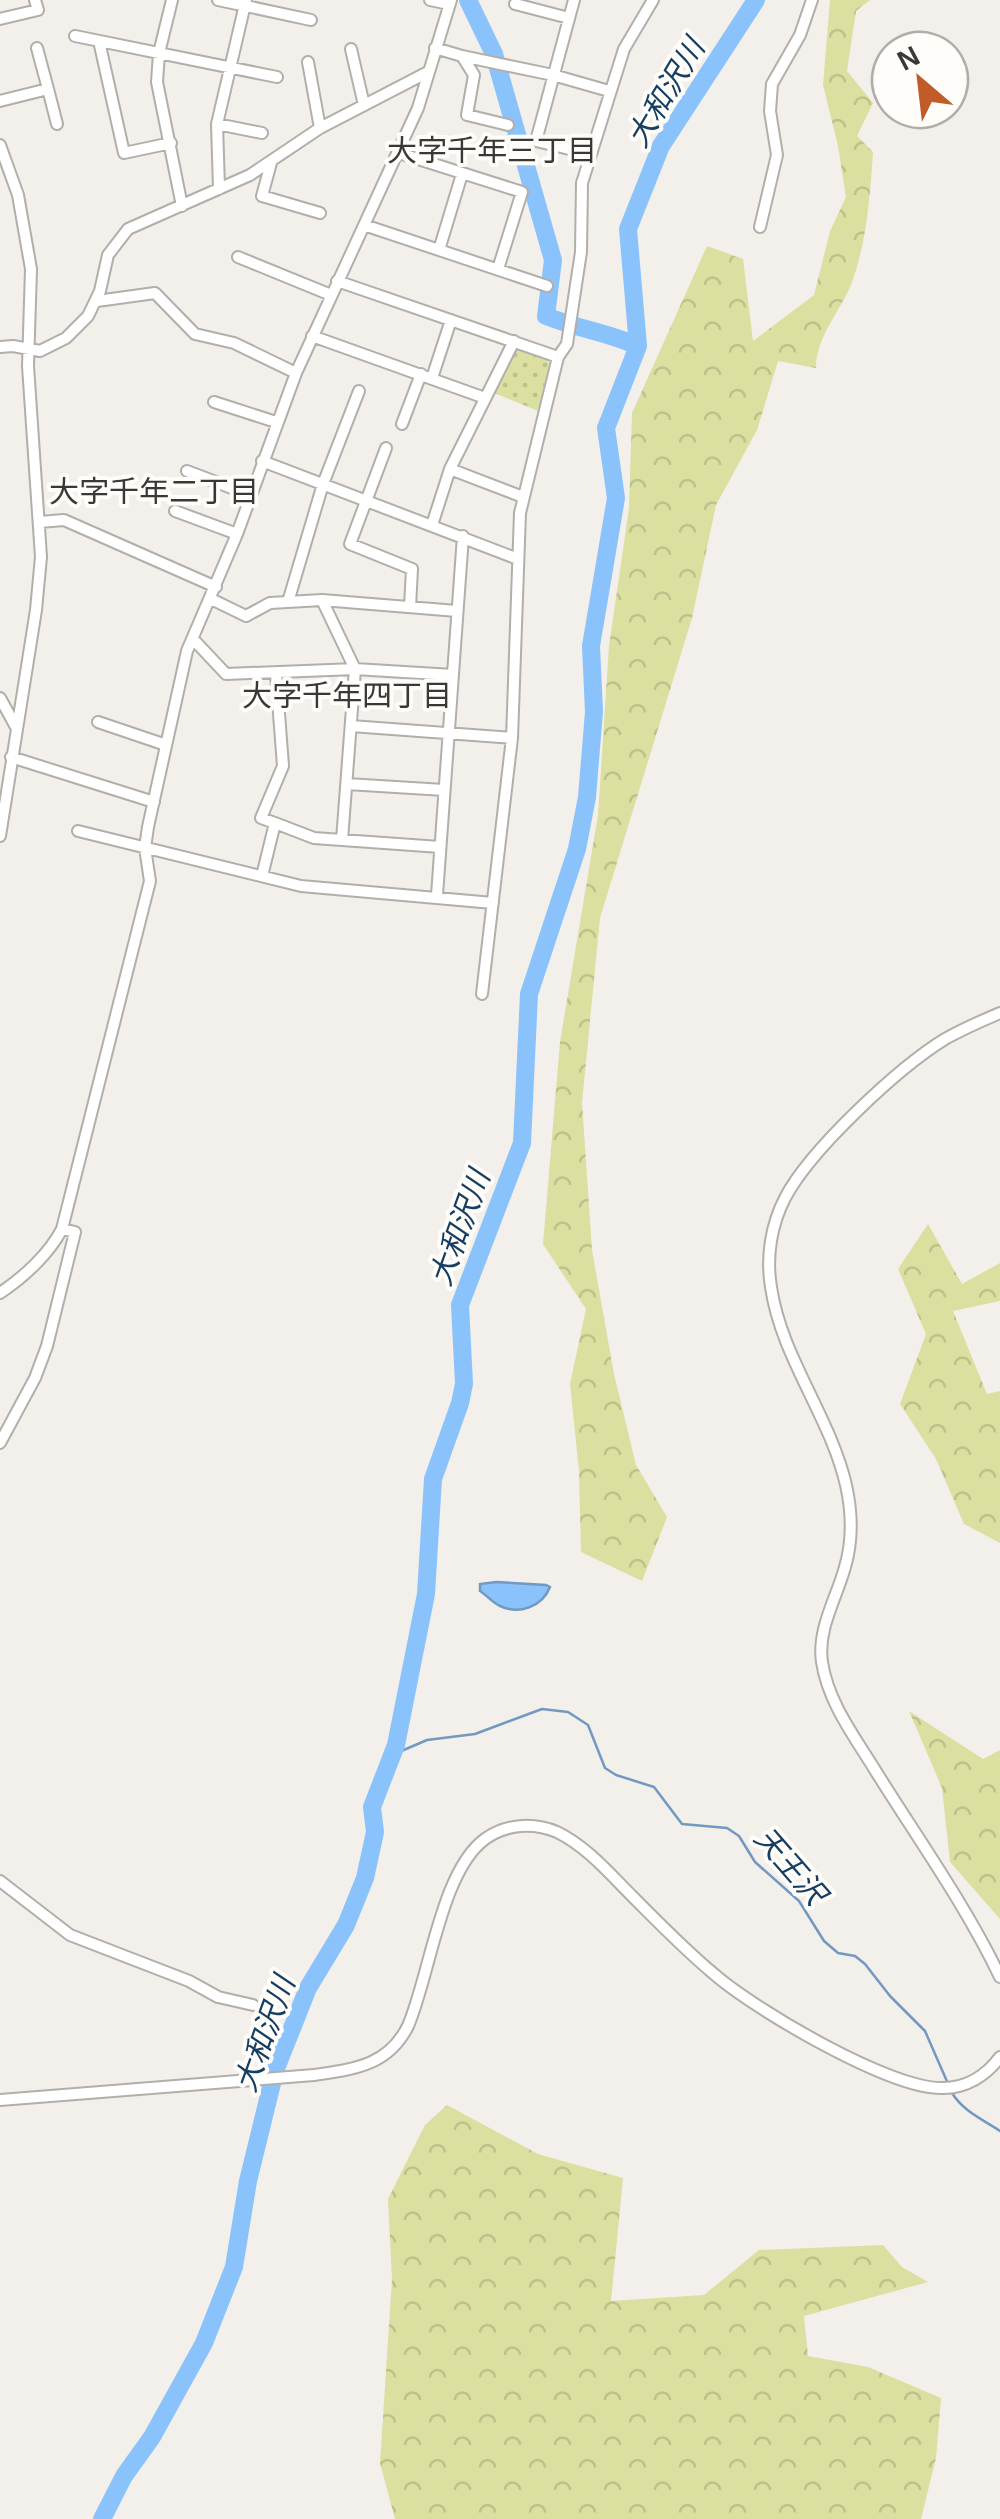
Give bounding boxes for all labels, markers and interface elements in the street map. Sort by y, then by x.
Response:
water label: 大和沢川 [621,30,712,153]
north arrow [870,30,970,130]
text: N [892,40,925,77]
district label: 大字千年三丁目 [387,134,597,167]
district label: 大字千年二丁目 [49,475,259,508]
district label: 大字千年四丁目 [242,679,452,712]
water label: 大和沢川 [424,1163,497,1290]
water label: 天王沢 [748,1821,835,1913]
water label: 大和沢川 [229,1969,302,2096]

